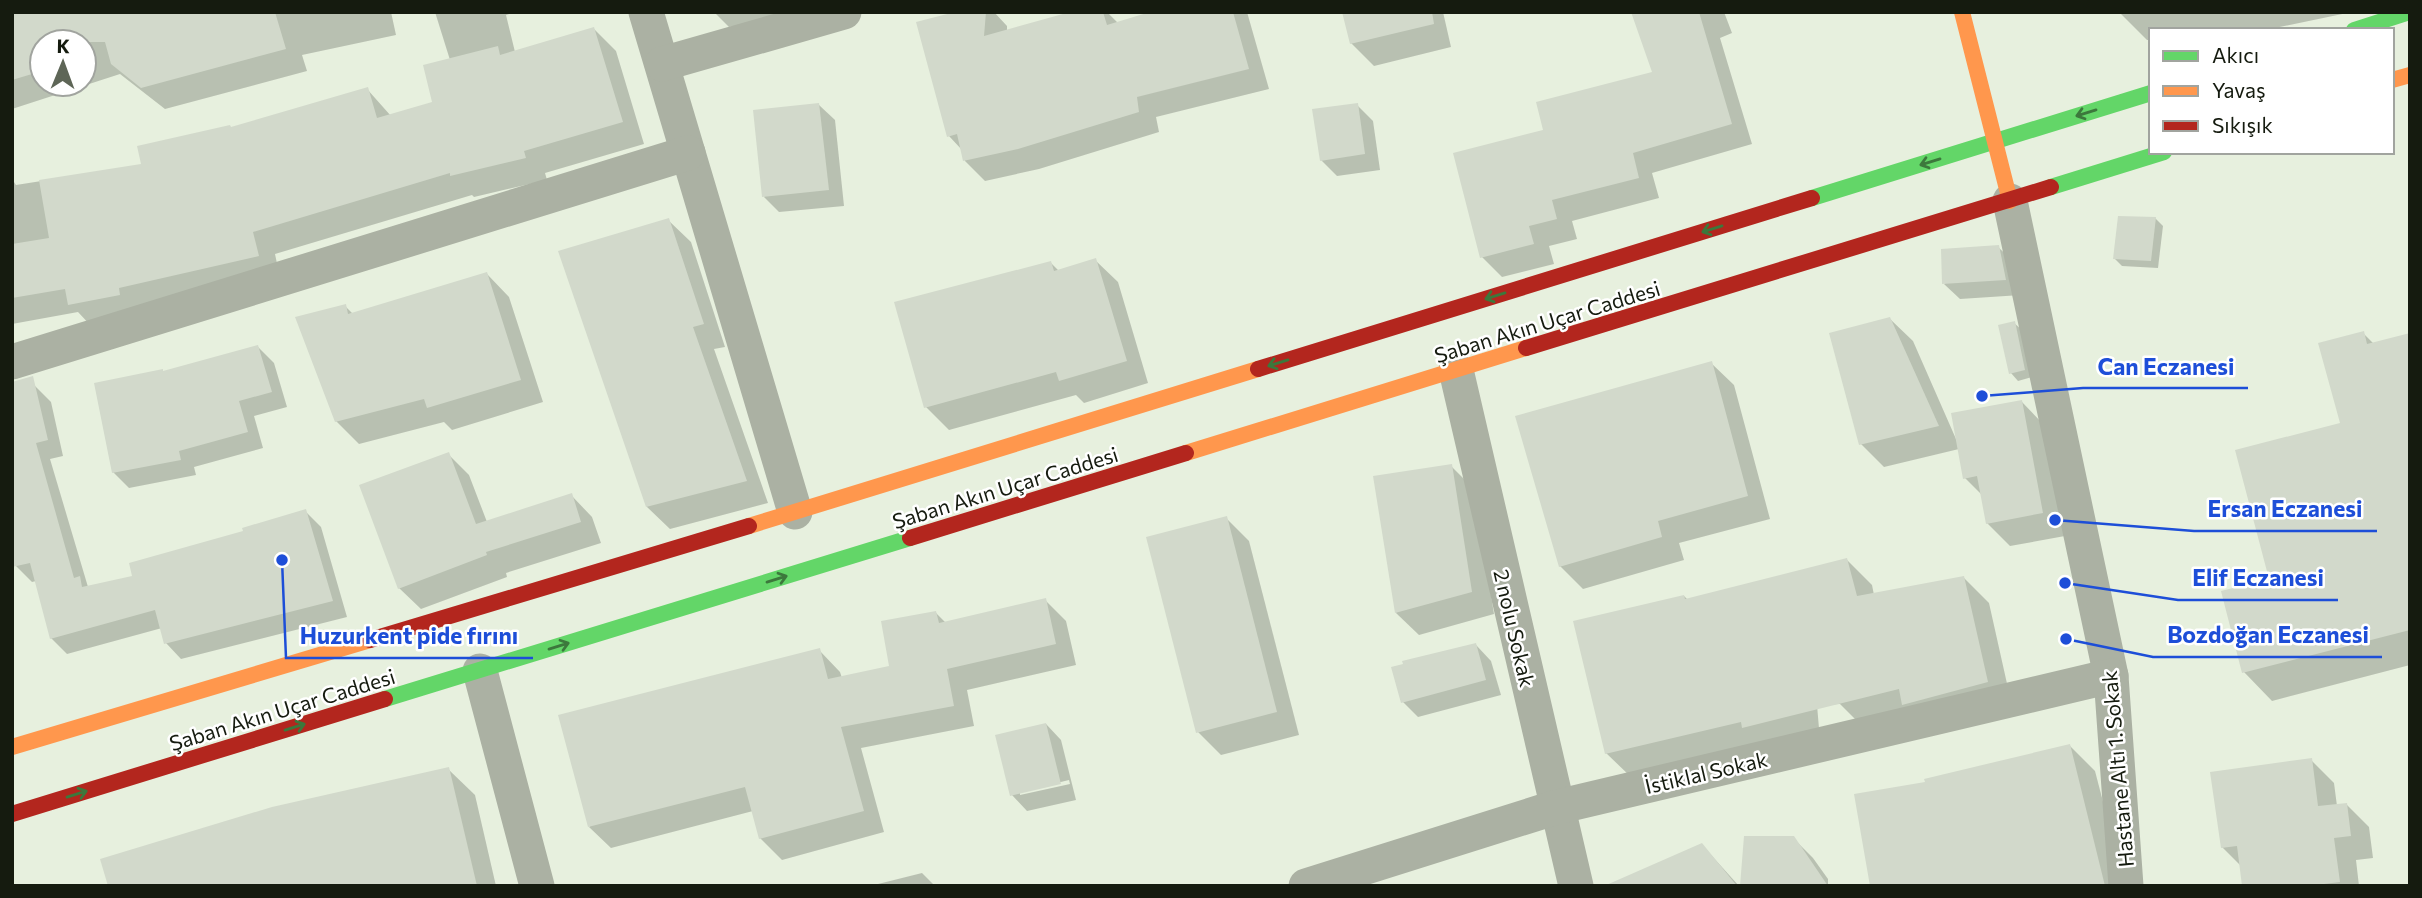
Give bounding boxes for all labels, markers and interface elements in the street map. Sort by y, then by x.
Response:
north arrow [28,28,98,98]
legend [2149,28,2394,154]
text: K [56,34,70,57]
text: Akıcı [2212,42,2259,67]
text: Yavaş [2212,77,2265,102]
one-way arrow [2075,108,2097,121]
text: Sıkışık [2212,112,2273,137]
one-way arrow [1919,156,1941,169]
one-way arrow [1702,224,1724,236]
street label: Şaban Akın Uçar Caddesi [1431,275,1663,367]
one-way arrow [1484,290,1506,303]
callout: Can Eczanesi [2083,344,2248,388]
text: Can Eczanesi [2098,352,2234,380]
one-way arrow [1267,358,1289,371]
street label: Şaban Akın Uçar Caddesi [889,441,1121,533]
callout: Ersan Eczanesi [2194,487,2377,531]
text: Ersan Eczanesi [2208,494,2362,522]
callout: Elif Eczanesi [2178,556,2338,600]
text: Elif Eczanesi [2192,563,2324,591]
street label: 2 nolu Sokak [1489,567,1541,689]
one-way arrow [765,572,787,585]
callout: Bozdoğan Eczanesi [2153,613,2382,657]
callout: Huzurkent pide fırını [286,614,533,658]
text: Bozdoğan Eczanesi [2167,620,2369,648]
text: Huzurkent pide fırını [300,621,518,649]
one-way arrow [548,639,570,652]
street label: Şaban Akın Uçar Caddesi [166,663,398,755]
street label: Hastane Altı 1. Sokak [2096,670,2138,868]
one-way arrow [284,720,306,733]
street label: İstiklal Sokak [1642,746,1770,798]
one-way arrow [66,787,88,800]

